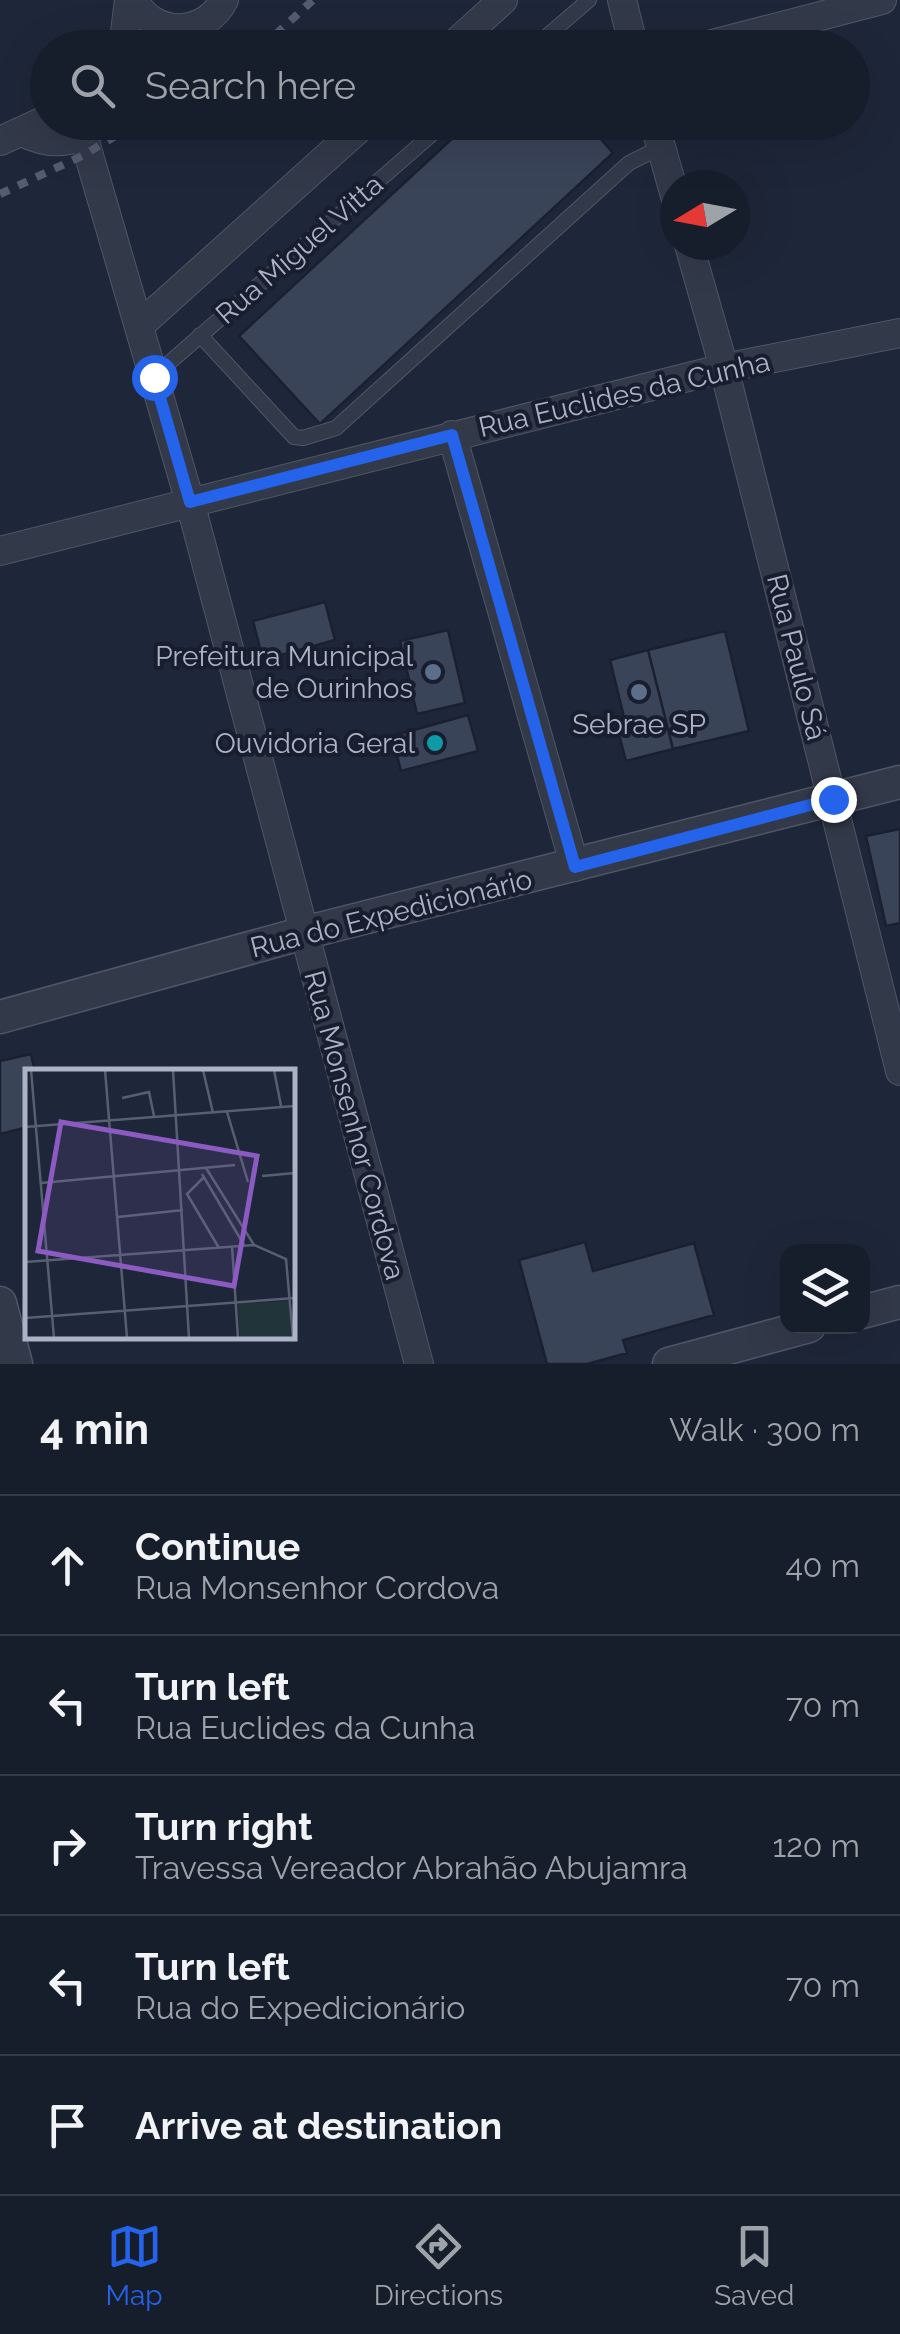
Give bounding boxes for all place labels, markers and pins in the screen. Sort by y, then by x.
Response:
place label: Prefeitura Municipal de Ourinhos [155,640,413,705]
marker: Prefeitura Municipal de Ourinhos [422,661,444,683]
marker: Sebrae SP [628,681,650,703]
place label: Sebrae SP [572,708,706,741]
place label: Ouvidoria Geral [215,727,415,760]
marker: Ouvidoria Geral [424,732,446,754]

